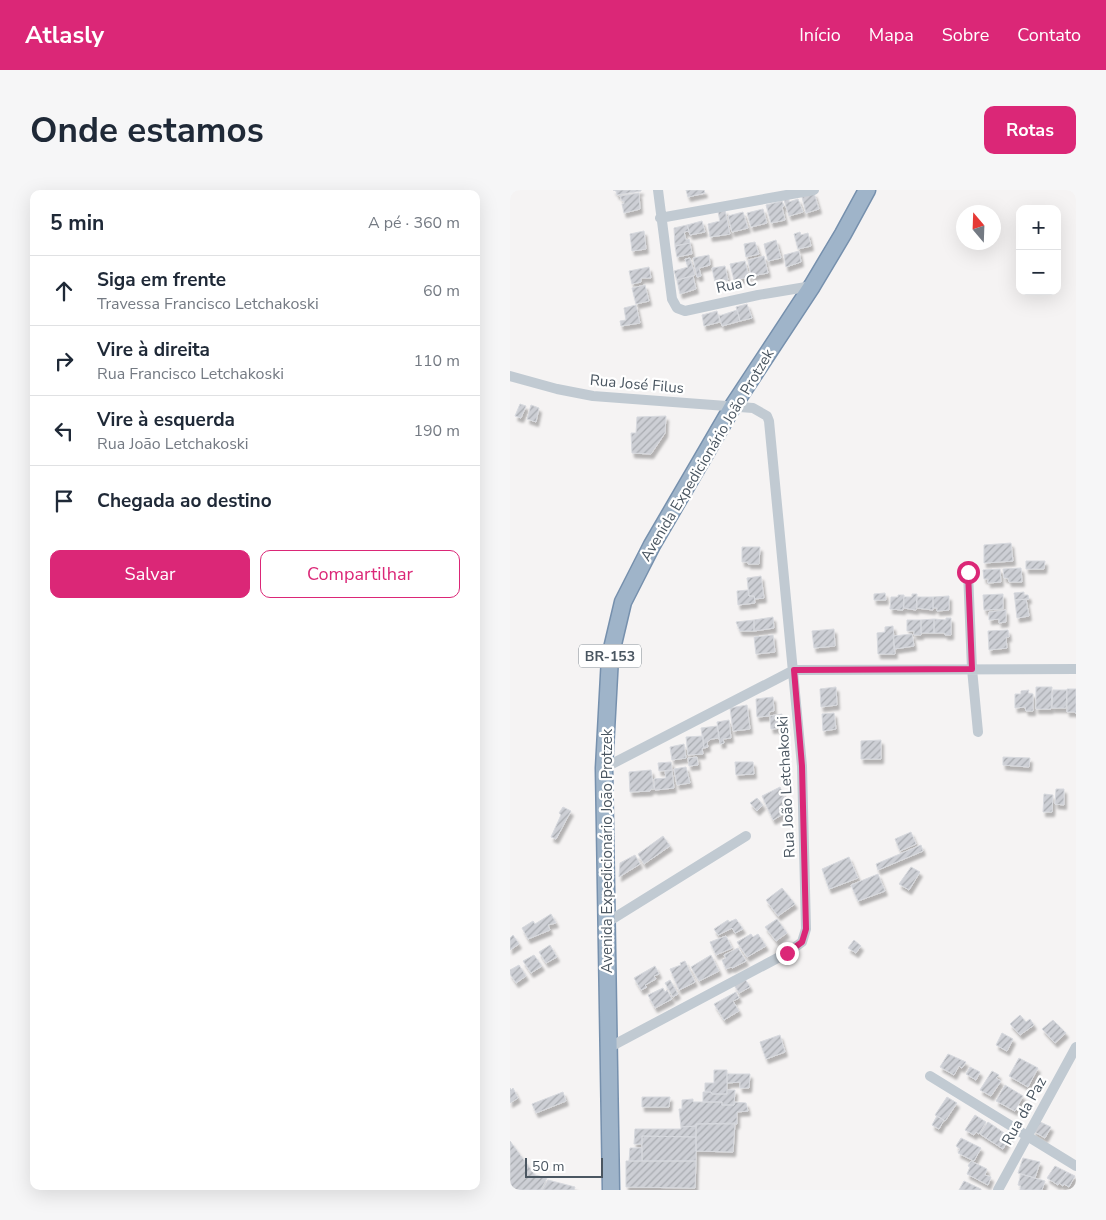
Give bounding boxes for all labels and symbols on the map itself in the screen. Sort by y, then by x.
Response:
north arrow [956,205,1001,250]
street label: Rua C [714,270,758,298]
street label: Avenida Expedicionário João Protzek [636,345,779,565]
street label: Rua José Filus [589,370,685,398]
route start [957,561,980,584]
road number: BR-153 [579,644,641,668]
street label: Rua João Letchakoski [772,716,800,858]
street label: Avenida Expedicionário João Protzek [597,728,617,973]
route end [776,942,799,965]
street label: Rua da Paz [997,1073,1051,1149]
scale bar [525,1155,602,1178]

